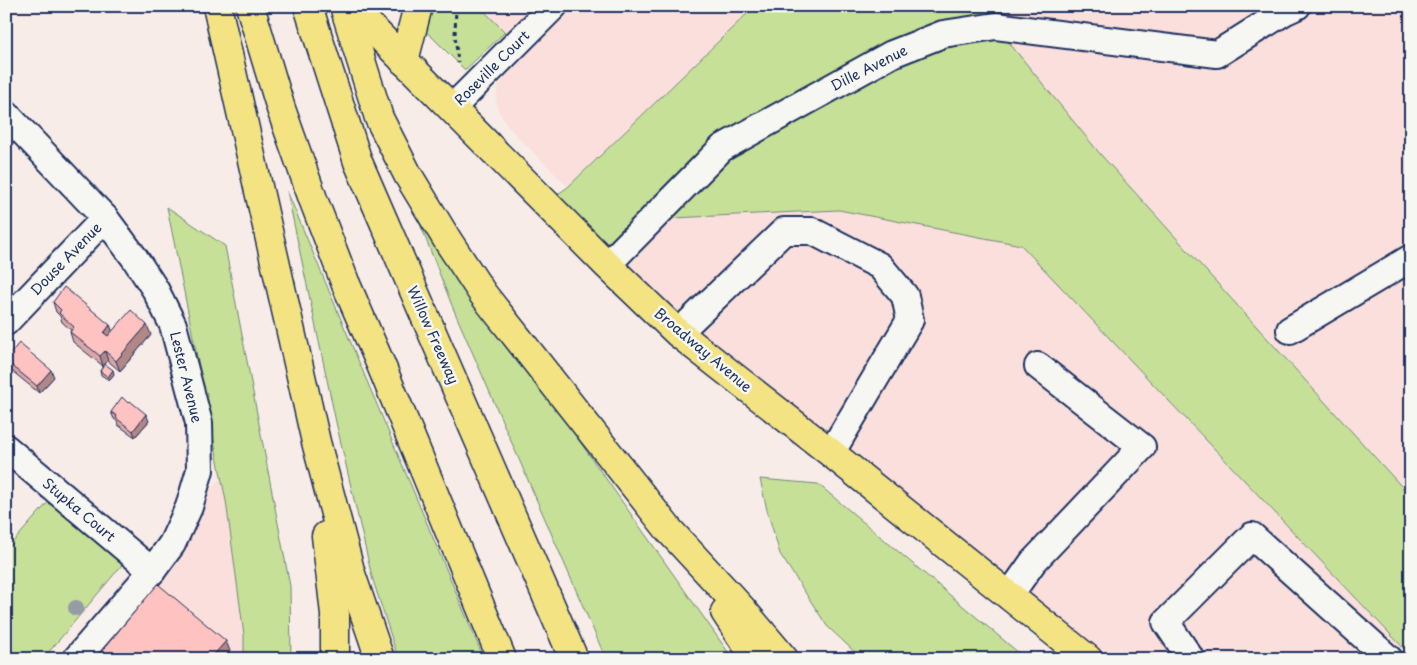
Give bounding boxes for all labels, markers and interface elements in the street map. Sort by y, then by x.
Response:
street label: Roseville Court [449,25,534,110]
street label: Dille Avenue [827,39,911,96]
street label: Douse Avenue [25,217,106,300]
street label: Willow Freeway [402,282,465,387]
street label: Broadway Avenue [650,302,757,397]
street label: Lester Avenue [165,329,208,425]
street label: Stupka Court [38,473,121,547]

